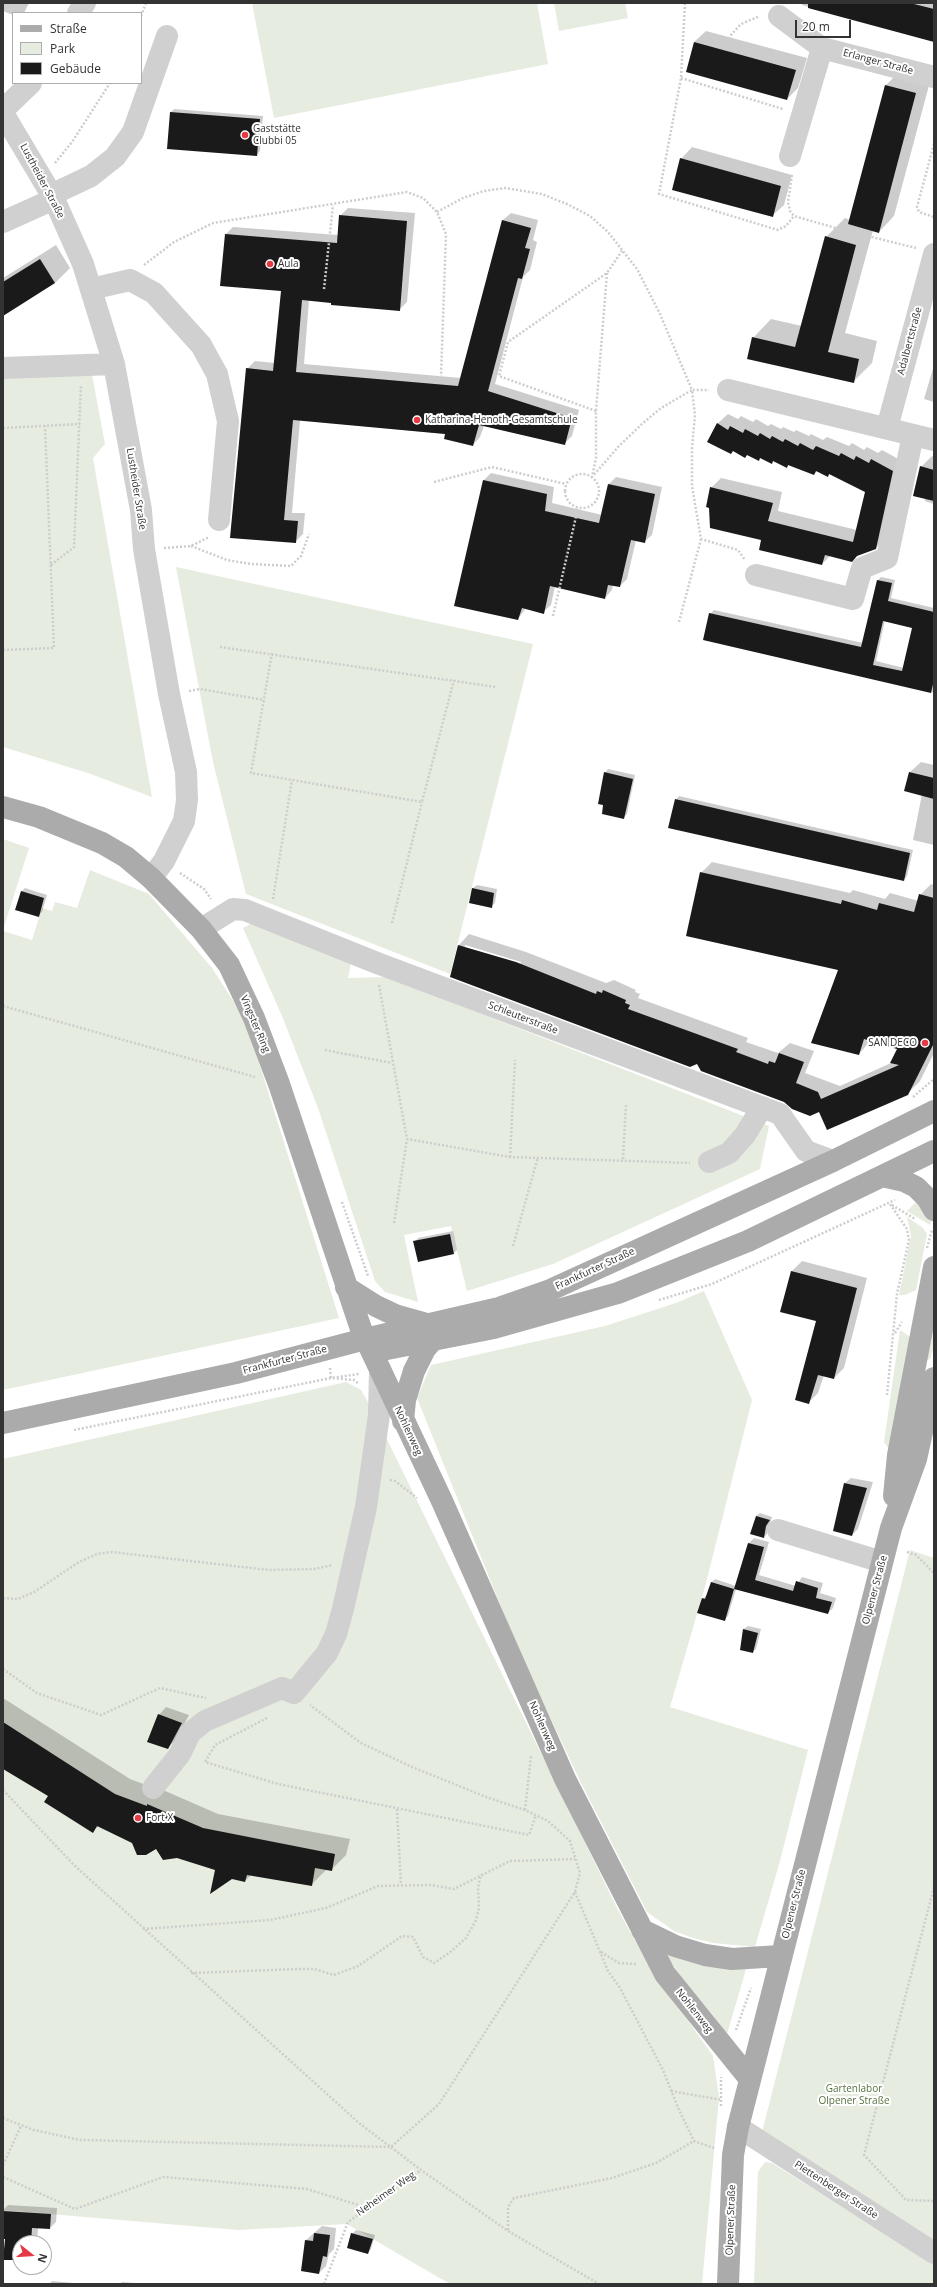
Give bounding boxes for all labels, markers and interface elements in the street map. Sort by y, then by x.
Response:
legend [12,12,142,84]
scale bar [797,12,853,38]
text: 20 m [802,18,830,35]
text: Straße [50,20,87,37]
text: Park [50,40,75,57]
street label: Erlanger Straße [842,47,914,77]
text: Gebäude [50,60,101,77]
place label: Gaststätte Clubbi 05 [253,123,301,146]
marker: Gaststätte Clubbi 05 [240,130,250,140]
street label: Lustheider Straße [17,142,67,220]
place label: Aula [278,258,299,270]
marker: Aula [265,259,275,269]
street label: Adalbertstraße [895,306,925,376]
place label: Katharina-Henoth-Gesamtschule [425,414,577,426]
marker: Katharina-Henoth-Gesamtschule [412,415,422,425]
street label: Lustheider Straße [124,447,148,531]
street label: Vingster Ring [238,994,272,1054]
street label: Schleuterstraße [486,999,560,1037]
place label: SAN DECO [868,1037,917,1049]
marker: SAN DECO [920,1038,930,1048]
street label: Frankfurter Straße [553,1245,637,1293]
street label: Frankfurter Straße [242,1343,328,1377]
street label: Nohlenweg [391,1405,425,1457]
street label: Olpener Straße [860,1554,890,1626]
street label: Nohlenweg [526,1699,558,1753]
place label: Fort X [146,1812,173,1824]
marker: Fort X [133,1813,143,1823]
street label: Olpener Straße [780,1868,808,1940]
street label: Nohlenweg [673,1987,715,2035]
park label: Gartenlabor Olpener Straße [818,2083,890,2106]
street label: Plettenberger Straße [792,2159,880,2221]
street label: Neheimer Weg [354,2169,418,2219]
street label: Olpener Straße [724,2184,738,2256]
north arrow [12,2235,52,2275]
text: N [35,2252,51,2265]

